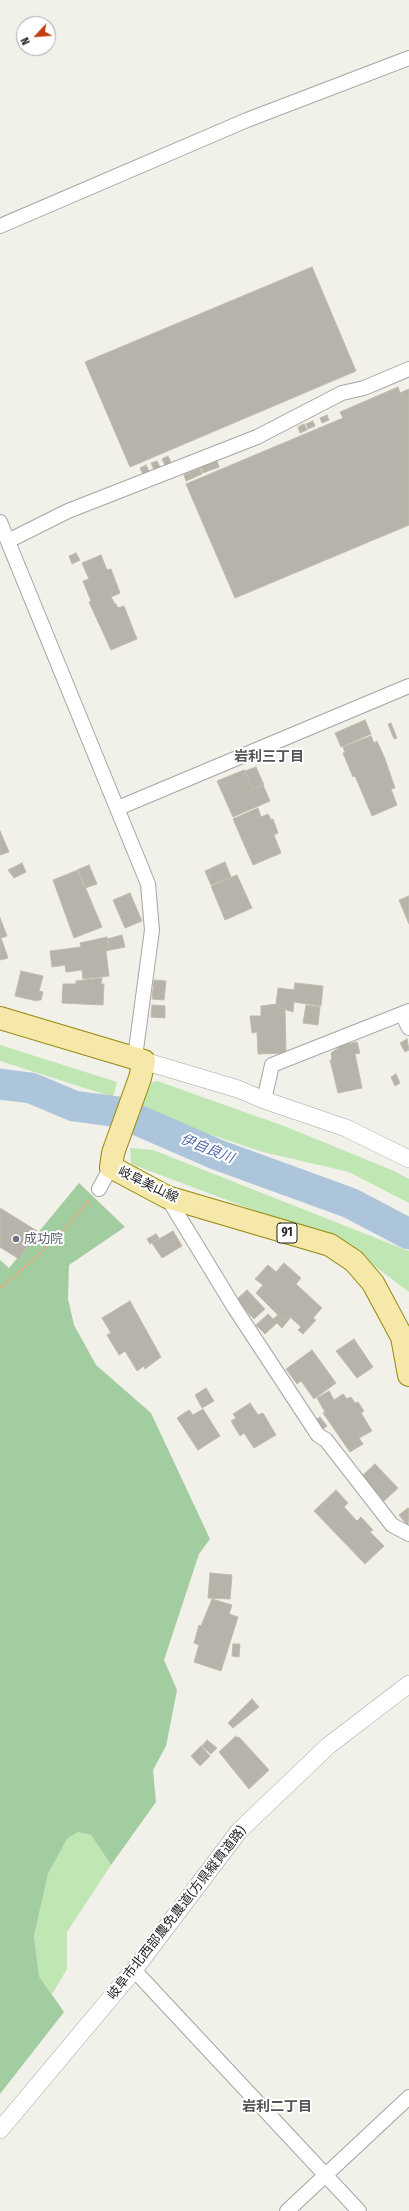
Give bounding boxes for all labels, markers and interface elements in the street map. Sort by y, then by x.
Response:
north arrow [16,16,56,56]
text: N [18,35,33,47]
district label: 岩利三丁目 [234,749,304,765]
water label: 伊自良川 [178,1131,236,1167]
street label: 岐阜美山線 [115,1164,181,1206]
road number: 91 [277,1223,297,1243]
place label: 成功院 [24,1231,63,1247]
marker: 成功院 [11,1234,21,1244]
street label: 岐阜市北西部農免農道(方県縦貫道路) [104,1823,250,2003]
district label: 岩利二丁目 [242,2099,312,2115]

